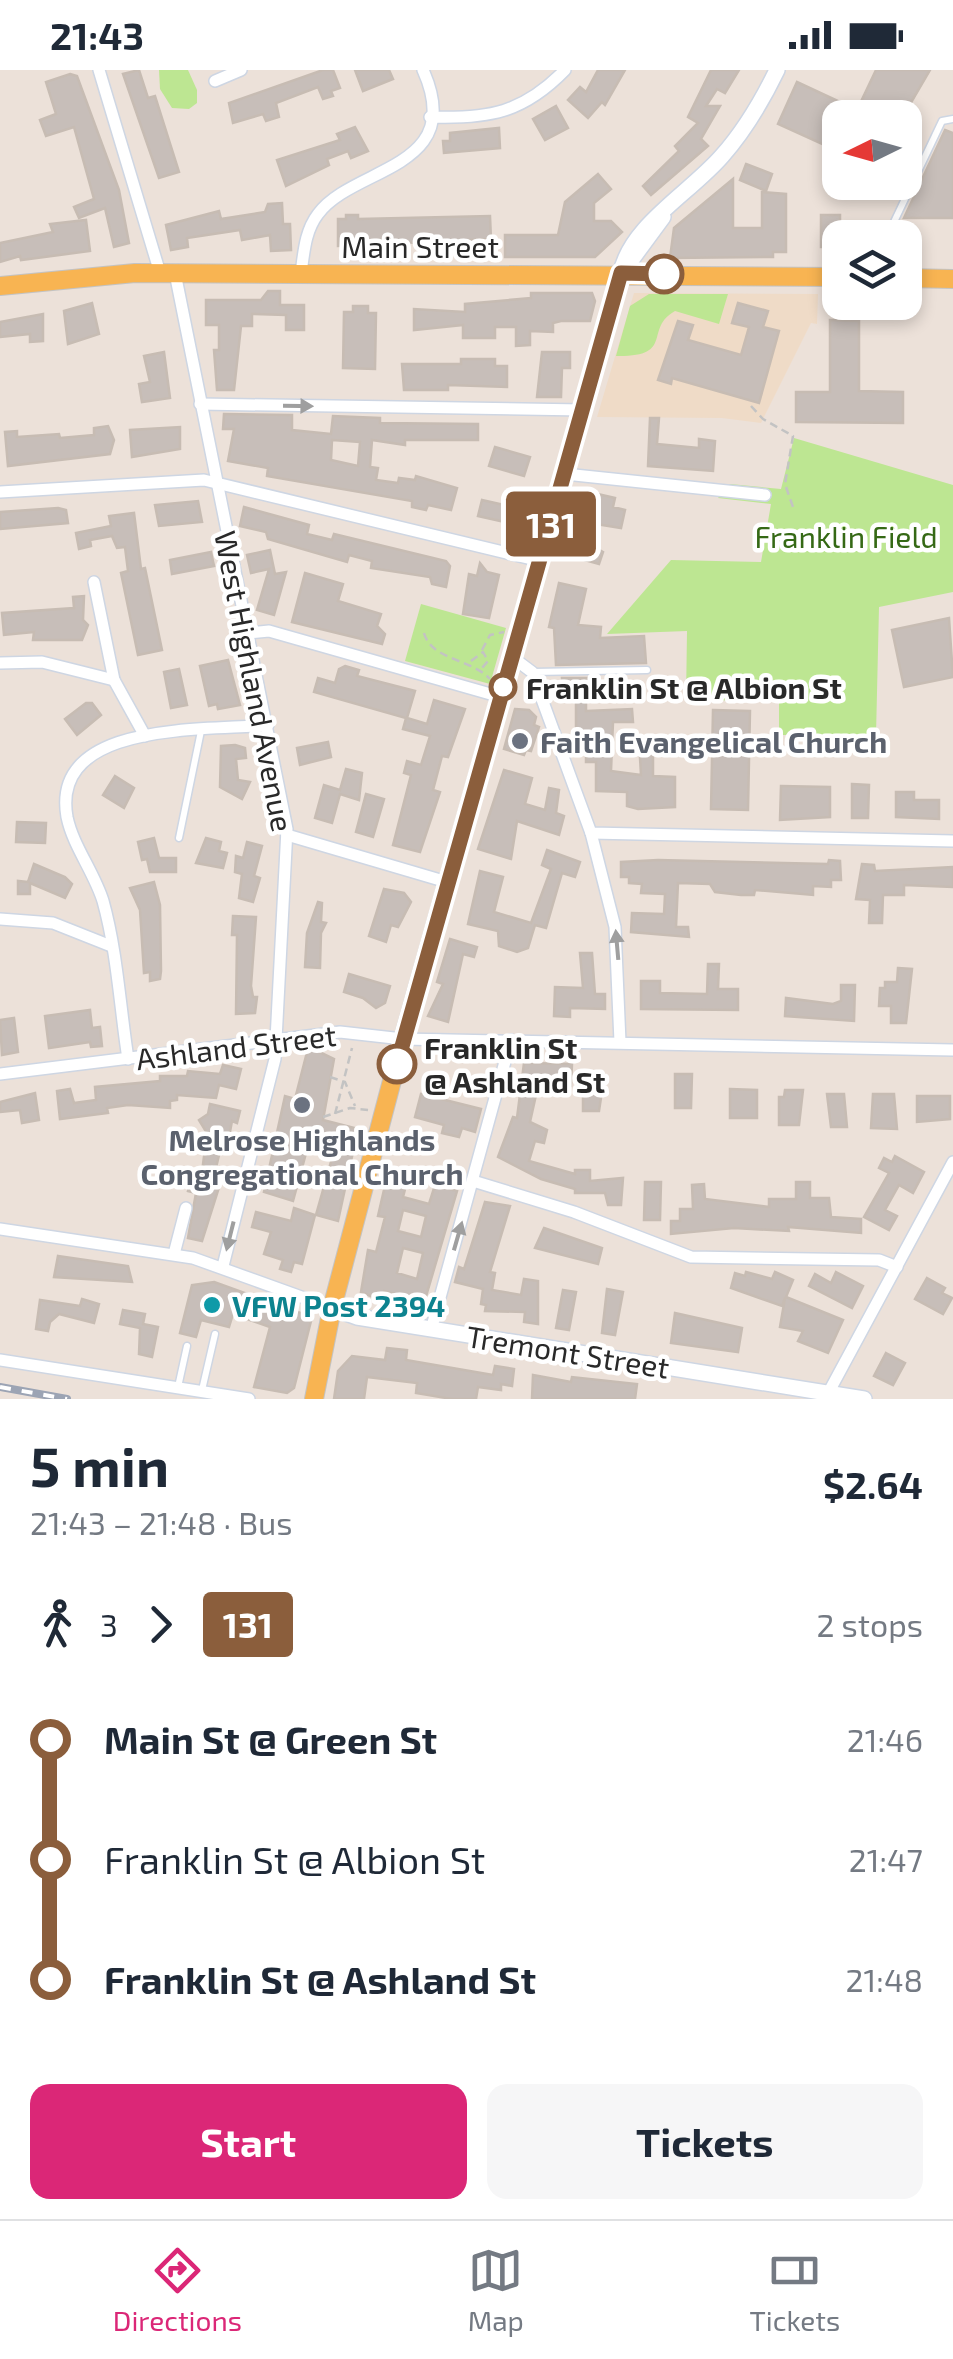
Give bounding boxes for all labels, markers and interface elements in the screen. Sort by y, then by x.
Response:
text: 21:43 [50,12,144,58]
north arrow [822,100,922,200]
map controls [822,100,922,320]
button: layers [822,220,922,320]
street label: Main Street [341,228,499,264]
unlabelled marker [645,255,683,293]
one-way arrow [282,398,314,414]
line badge: 131 [494,492,608,556]
text: 131 [526,503,576,545]
park label: Franklin Field [754,518,938,554]
street label: West Highland Avenue [208,528,302,834]
place label: Franklin St @ Albion St [526,669,842,705]
marker: Franklin St @ Albion St [490,674,516,700]
place label: Faith Evangelical Church [540,723,887,759]
marker: Faith Evangelical Church [509,730,531,752]
one-way arrow [608,928,624,960]
street label: Ashland Street [134,1016,338,1076]
place label: Franklin St @ Ashland St [424,1029,605,1099]
marker: Franklin St @ Ashland St [378,1045,416,1083]
marker: Melrose Highlands Congregational Church [291,1094,313,1116]
place label: Melrose Highlands Congregational Church [140,1121,464,1191]
one-way arrow [450,1220,466,1251]
one-way arrow [222,1221,238,1252]
place label: VFW Post 2394 [232,1287,445,1323]
marker: VFW Post 2394 [201,1294,223,1316]
street label: Tremont Street [464,1317,672,1385]
text: 5 min [30,1432,169,1498]
text: $2.64 [823,1461,923,1507]
text: 21:43 – 21:48 · Bus [30,1503,293,1541]
icon: walk [30,1597,85,1652]
icon: forward [133,1597,188,1652]
text: 131 [223,1603,273,1645]
text: 3 [100,1605,118,1643]
text: 2 stops [816,1605,923,1643]
text: Main St @ Green St [104,1716,437,1762]
text: 21:46 [847,1720,923,1758]
text: Franklin St @ Albion St [104,1836,485,1882]
text: 21:47 [849,1840,923,1878]
text: Franklin St @ Ashland St [104,1956,536,2002]
text: 21:48 [846,1960,923,1998]
button: Start [30,2084,467,2199]
button: Tickets [487,2084,923,2199]
tab: Directions [113,2243,242,2337]
tab: Map [468,2243,524,2337]
tab: Tickets [749,2243,840,2337]

